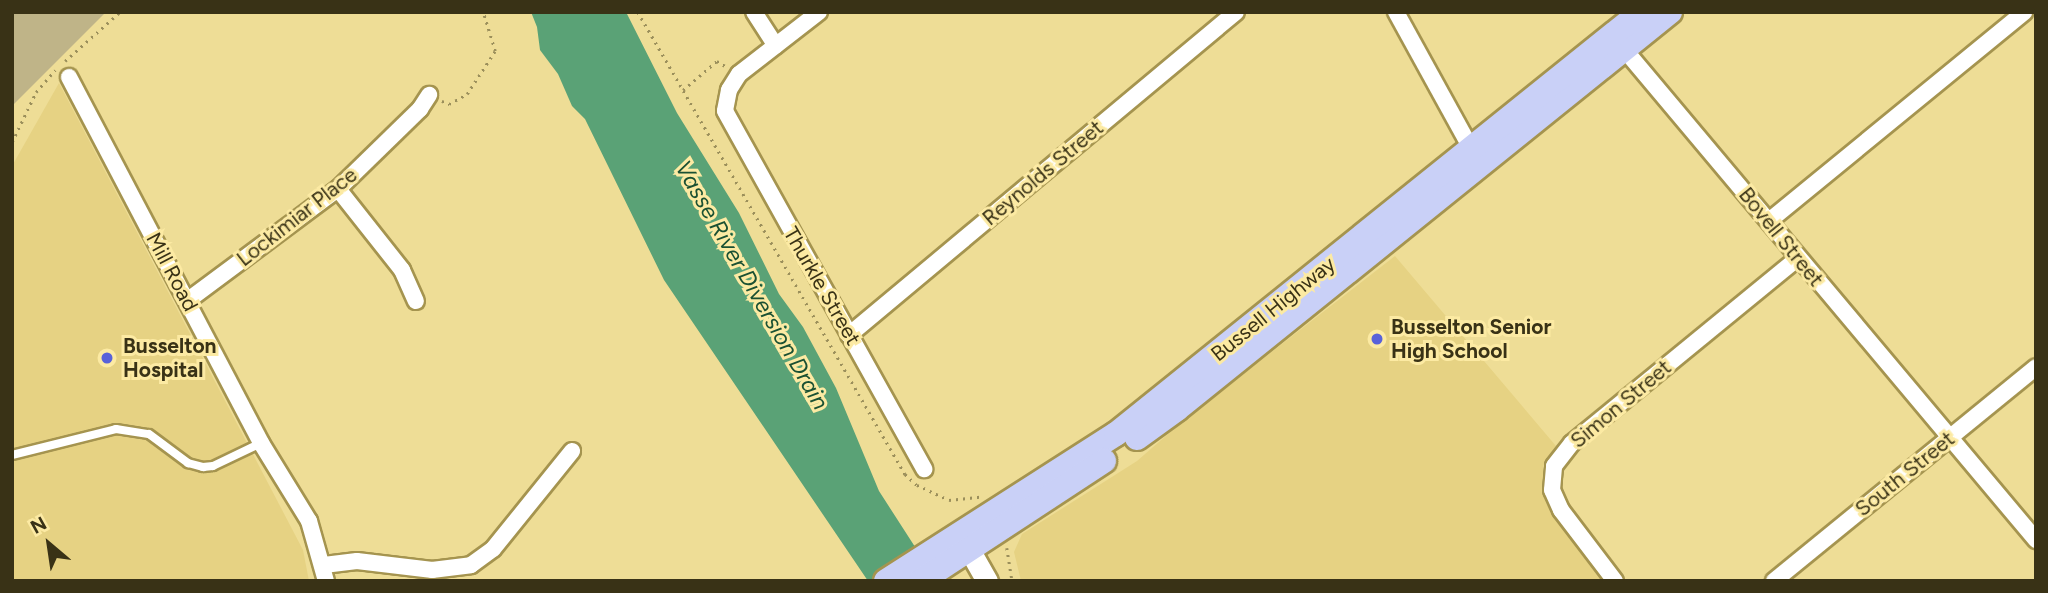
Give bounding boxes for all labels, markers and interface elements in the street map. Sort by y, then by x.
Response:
street label: Reynolds Street [977,115,1109,231]
water label: Vasse River Diversion Drain [669,156,835,414]
street label: Lockimiar Place [232,162,362,272]
street label: Bovell Street [1733,182,1829,292]
street label: Thurkle Street [778,222,866,350]
street label: Mill Road [141,228,203,316]
street label: Bussell Highway [1206,251,1340,367]
place label: Busselton Senior High School [1391,314,1551,364]
marker: Busselton Senior High School [1369,331,1385,347]
place label: Busselton Hospital [123,333,217,383]
marker: Busselton Hospital [97,348,117,368]
street label: Simon Street [1566,355,1676,453]
street label: South Street [1850,426,1960,522]
north arrow [14,509,84,579]
text: N [27,512,51,539]

